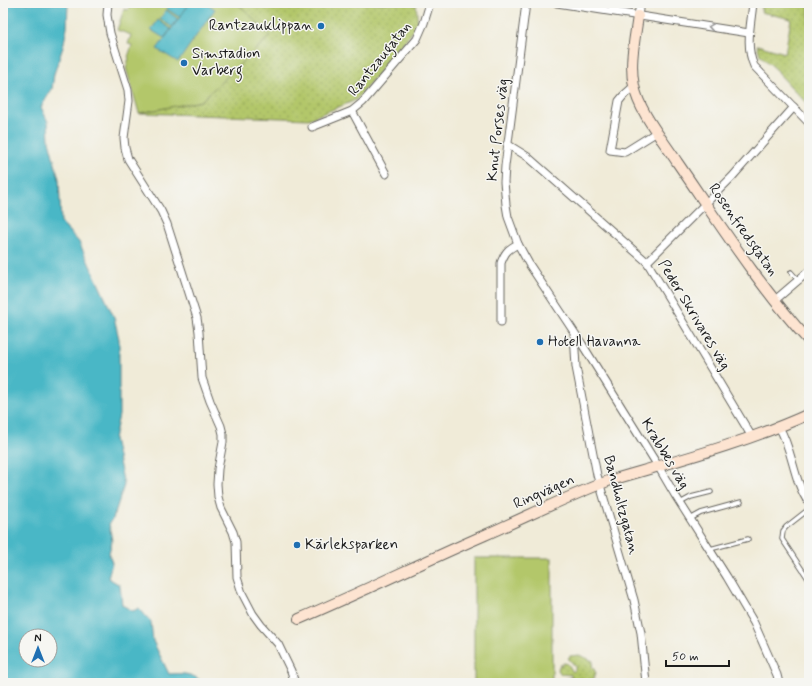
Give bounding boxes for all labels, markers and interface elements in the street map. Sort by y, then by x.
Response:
place label: Rantzauklippan [209,16,313,36]
street label: Rantzaugatan [344,18,417,101]
marker: Rantzauklippan [316,21,326,31]
one-way arrow [708,23,714,32]
place label: Simstadion Varberg [192,44,260,82]
marker: Simstadion Varberg [179,58,189,68]
street label: Knut Porses väg [483,78,513,182]
street label: Rosenfredsgatan [703,179,783,281]
street label: Peder Skrivares väg [653,256,735,374]
place label: Hotell Havanna [548,332,641,352]
marker: Hotell Havanna [535,337,545,347]
street label: Krabbes väg [636,415,694,493]
street label: Bandholtzgatan [598,453,644,557]
street label: Ringvägen [510,470,578,515]
place label: Kärleksparken [305,535,398,555]
marker: Kärleksparken [292,540,302,550]
north arrow [18,628,58,668]
text: N [34,632,42,646]
scale bar [666,642,729,668]
text: 50 m [672,649,699,665]

